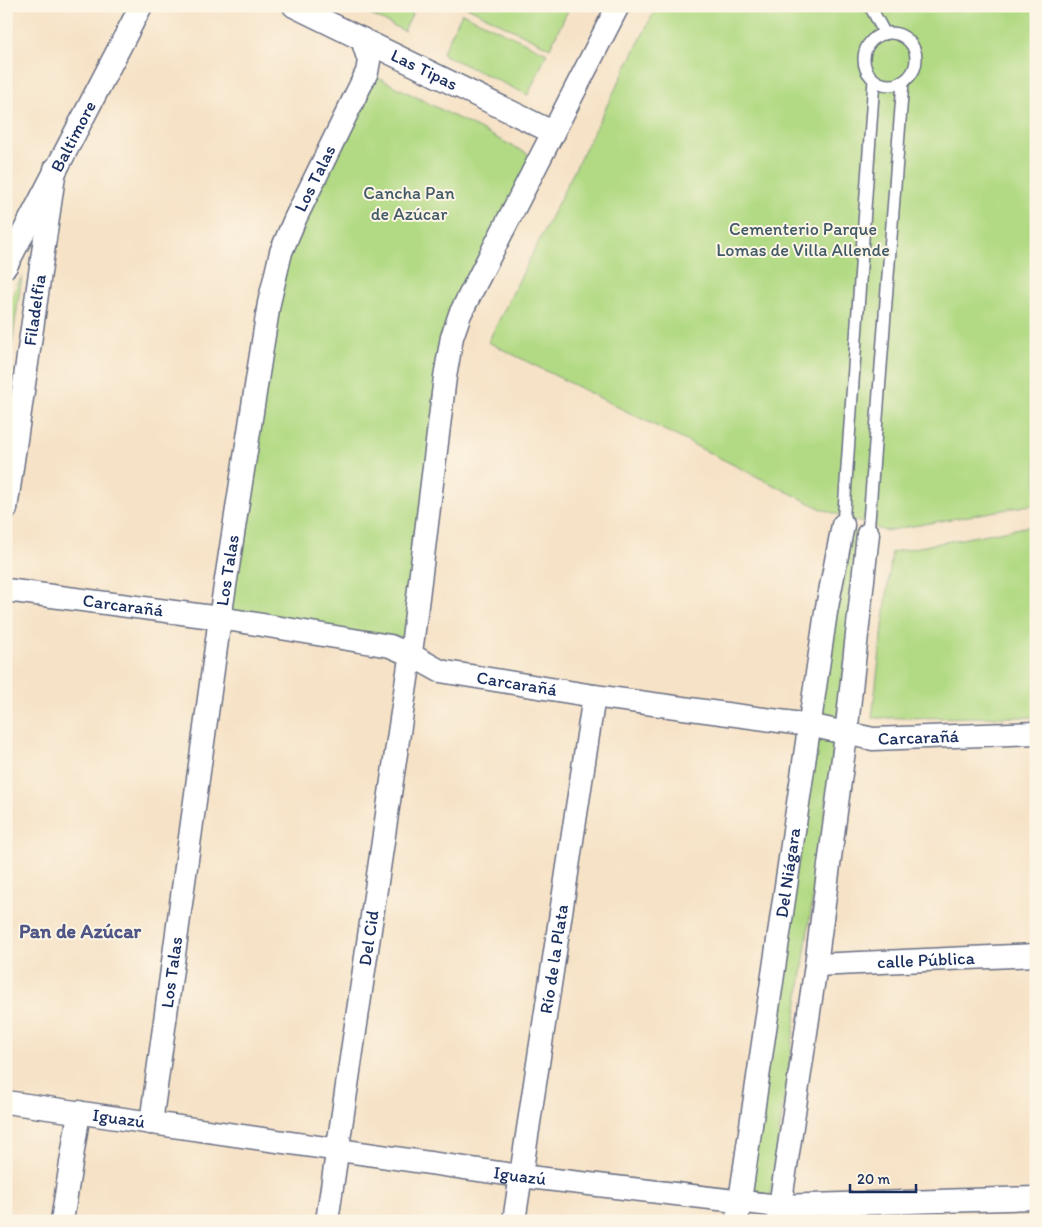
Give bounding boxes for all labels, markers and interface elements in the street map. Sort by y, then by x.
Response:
street label: Las Tipas [387,44,461,95]
street label: Baltimore [46,97,101,176]
street label: Los Talas [289,141,341,215]
park label: Cancha Pan de Azúcar [363,182,455,225]
park label: Cementerio Parque Lomas de Villa Allende [716,218,890,261]
street label: Filadelfia [19,272,51,347]
street label: Los Talas [211,533,244,607]
street label: Carcarañá [81,589,165,622]
street label: Carcarañá [475,666,559,701]
street label: Carcarañá [877,725,960,750]
street label: Del Niágara [770,826,805,919]
street label: Río de la Plata [535,903,573,1015]
street label: Del Cid [354,909,384,967]
district label: Pan de Azúcar [19,919,142,943]
street label: Los Talas [156,935,187,1010]
street label: calle Pública [877,947,976,973]
street label: Iguazú [91,1104,147,1133]
street label: Iguazú [492,1161,547,1190]
scale bar [850,1162,916,1194]
text: 20 m [857,1170,891,1188]

